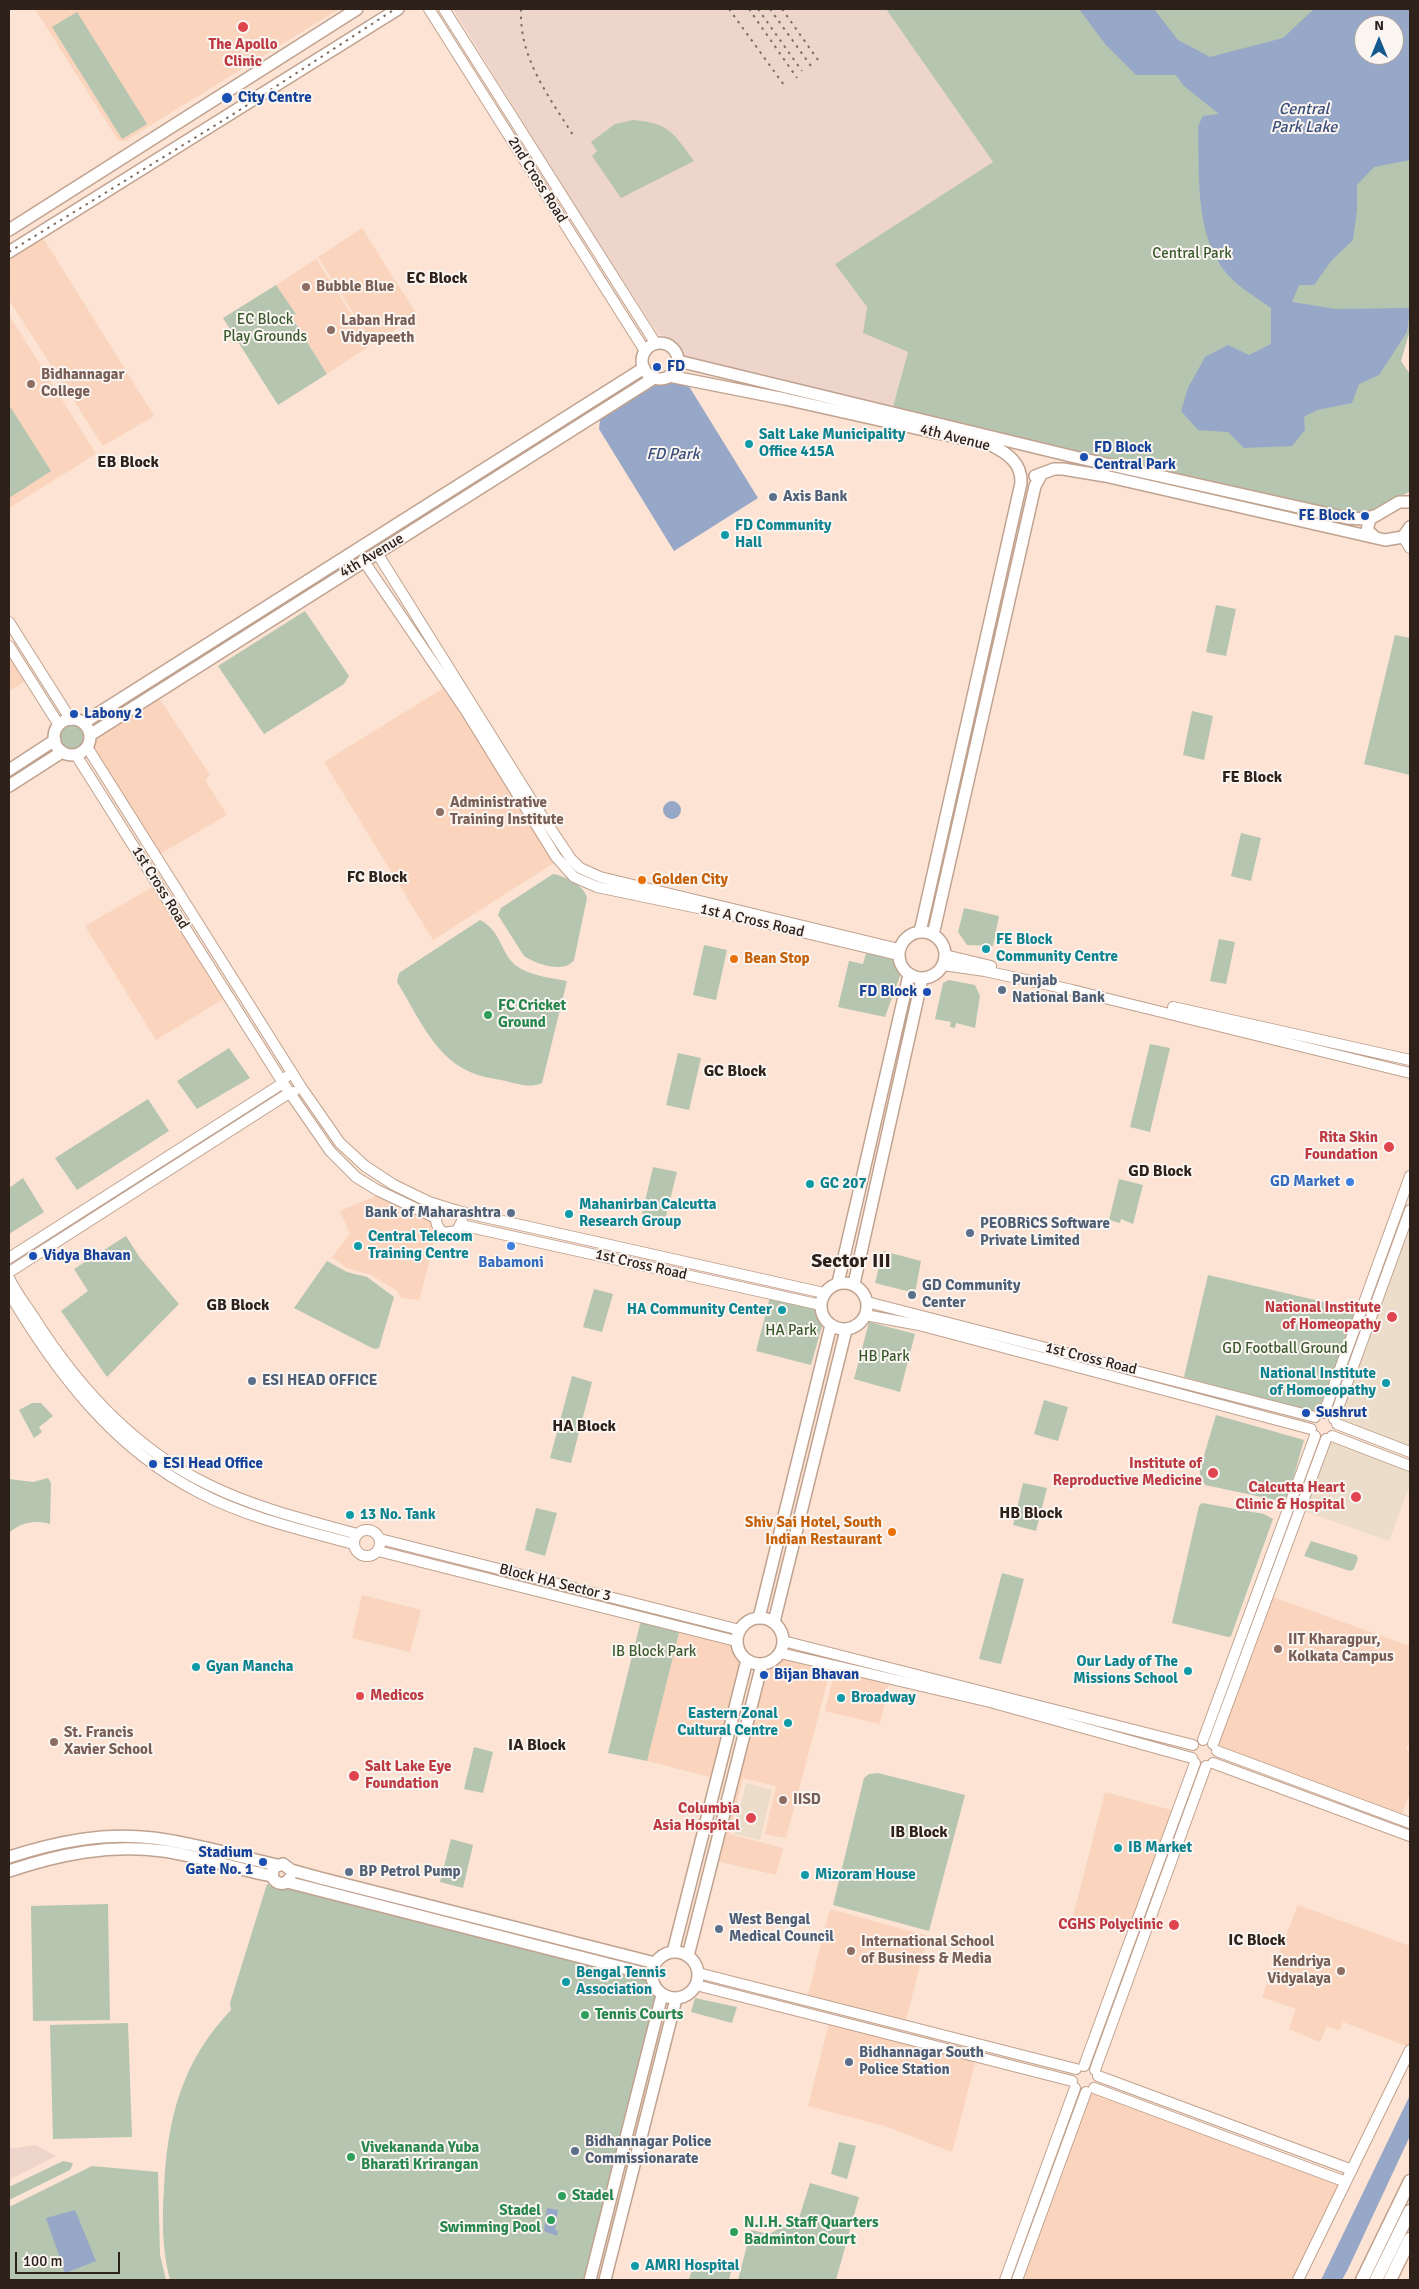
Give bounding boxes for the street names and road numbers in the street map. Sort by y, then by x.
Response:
street label: 2nd Cross Road [503,134,571,226]
street label: 4th Avenue [918,421,992,455]
street label: 4th Avenue [337,530,407,582]
street label: 1st Cross Road [127,843,193,933]
street label: 1st A Cross Road [698,900,806,942]
street label: 1st Cross Road [593,1246,689,1284]
street label: 1st Cross Road [1043,1339,1139,1379]
street label: Block HA Sector 3 [497,1560,613,1606]

